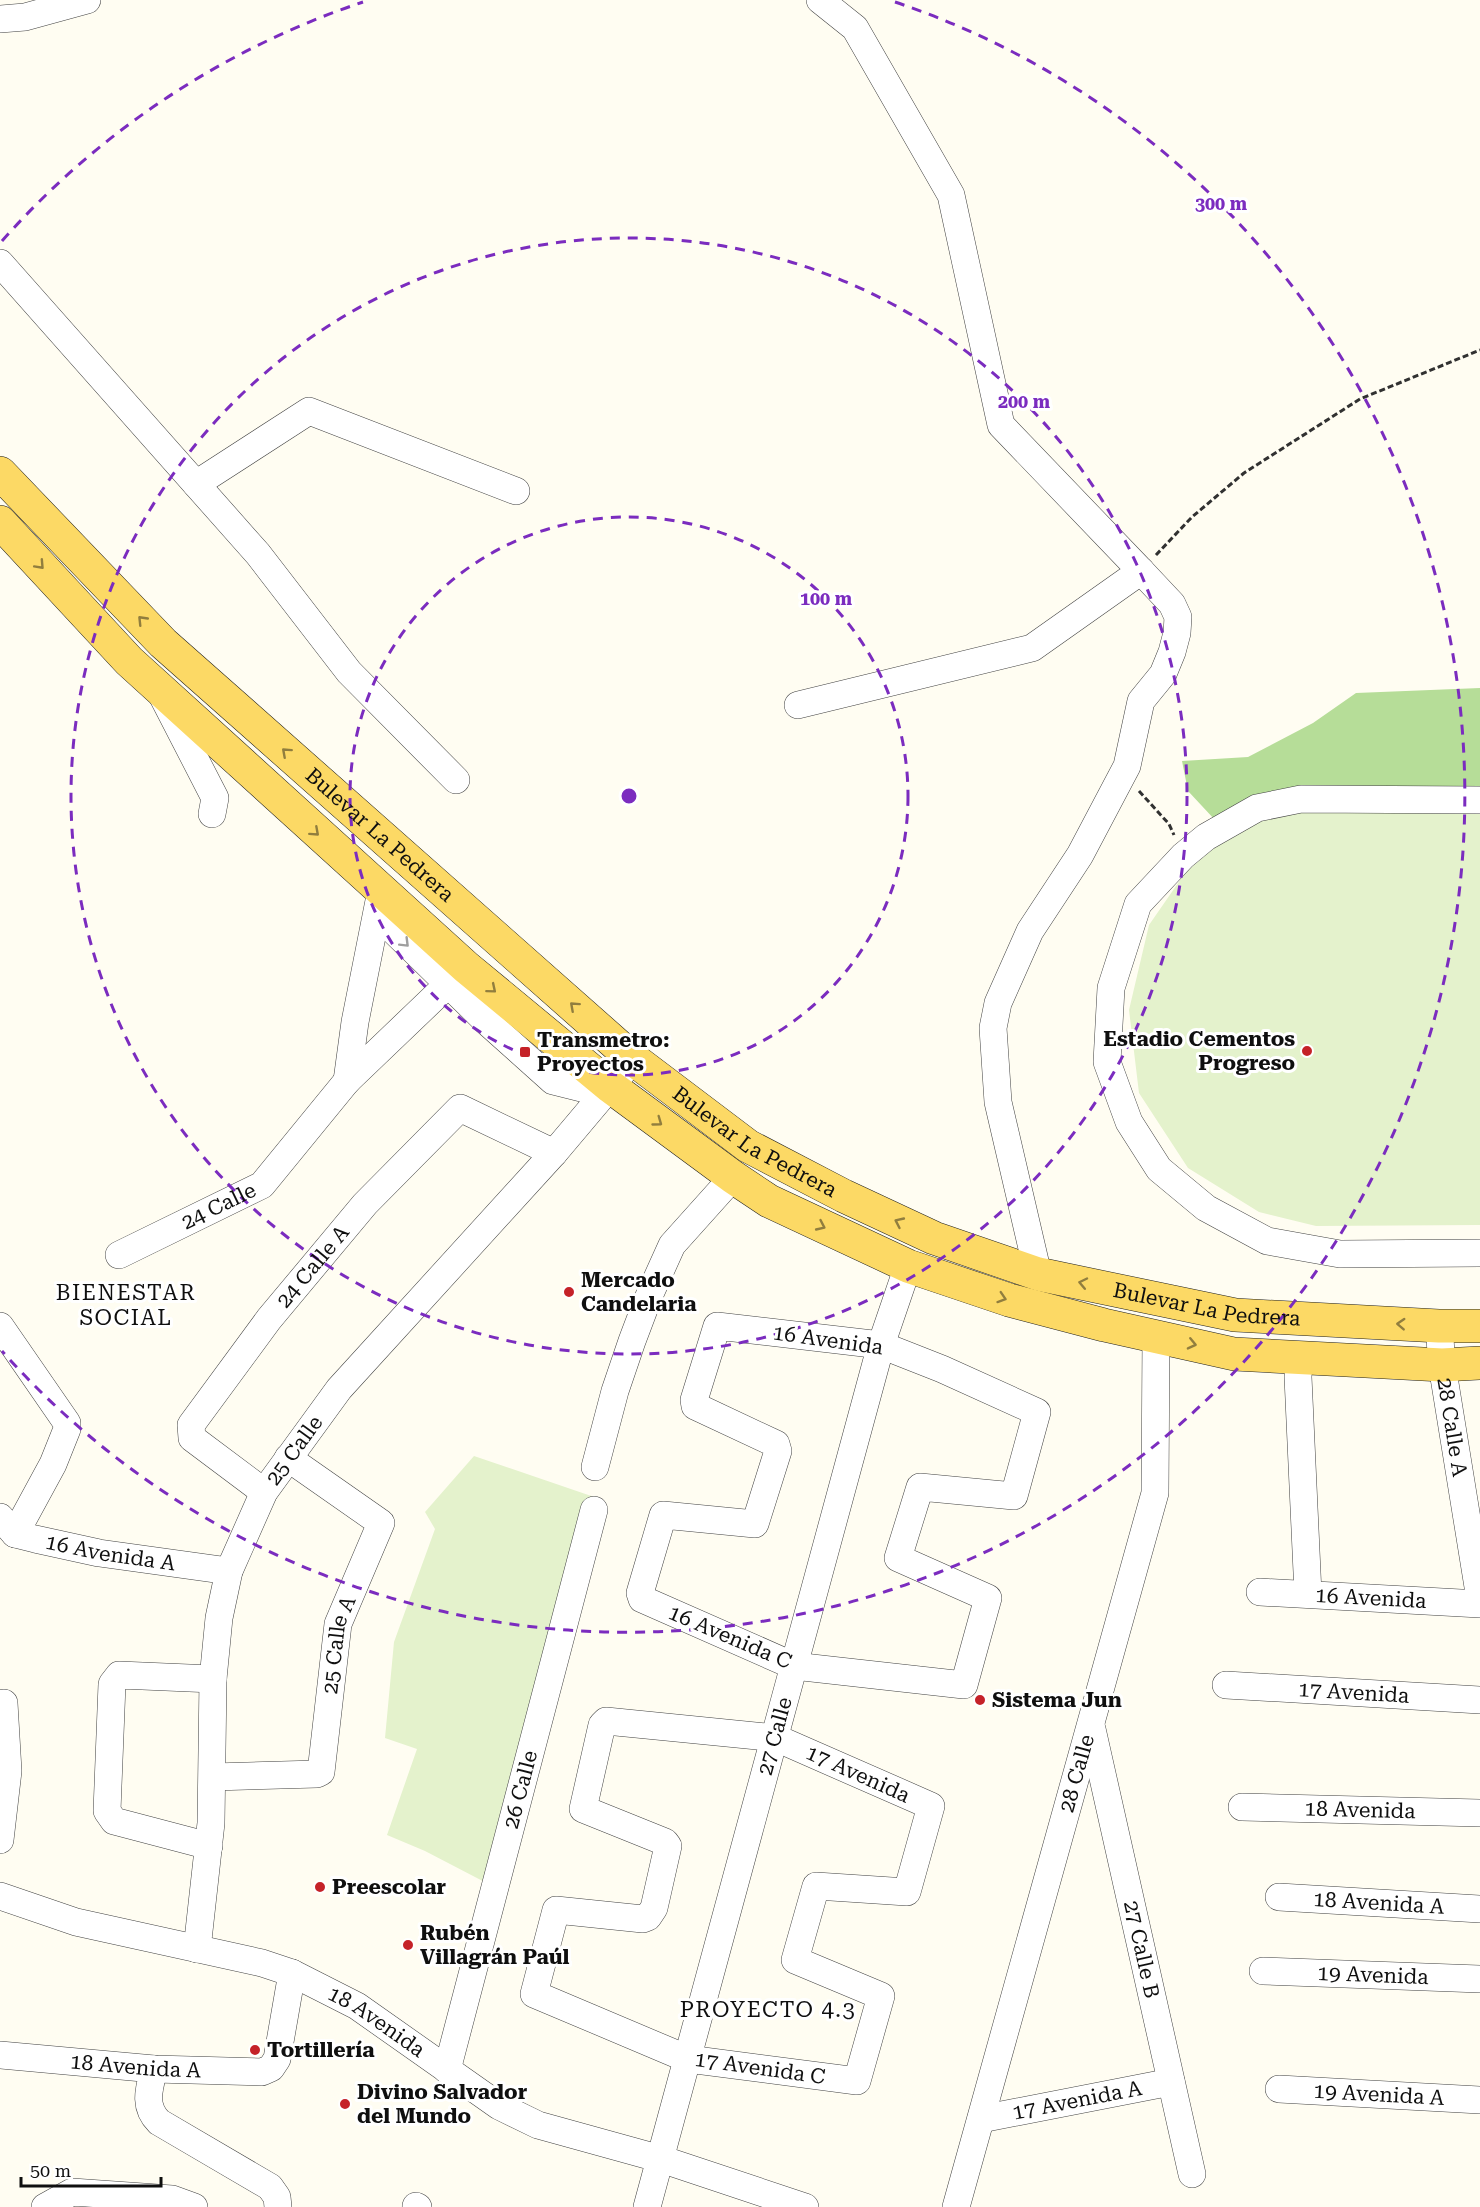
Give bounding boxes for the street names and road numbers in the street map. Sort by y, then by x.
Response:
street label: Bulevar La Pedrera [301,763,459,907]
street label: Bulevar La Pedrera [668,1081,841,1202]
street label: 24 Calle [178,1178,260,1235]
street label: 24 Calle A [272,1220,354,1313]
street label: Bulevar La Pedrera [1111,1278,1302,1331]
street label: 16 Avenida [771,1320,885,1360]
street label: 28 Calle A [1432,1376,1472,1479]
street label: 25 Calle [261,1411,327,1490]
street label: 16 Avenida A [43,1530,177,1575]
street label: 16 Avenida [1315,1583,1428,1613]
street label: 25 Calle A [318,1592,361,1695]
street label: 16 Avenida C [665,1600,795,1674]
street label: 17 Avenida [1298,1677,1411,1708]
street label: 27 Calle [753,1694,797,1778]
street label: 28 Calle [1055,1732,1099,1815]
street label: 17 Avenida [802,1740,914,1808]
street label: 26 Calle [499,1748,542,1831]
street label: 18 Avenida [1304,1797,1417,1823]
street label: 18 Avenida A [1313,1887,1445,1919]
street label: 27 Calle B [1119,1898,1164,2001]
street label: 19 Avenida [1317,1961,1430,1989]
street label: 18 Avenida [324,1981,430,2062]
street label: 17 Avenida C [693,2047,827,2089]
street label: 18 Avenida A [69,2049,202,2082]
street label: 17 Avenida A [1010,2076,1144,2125]
street label: 19 Avenida A [1313,2079,1445,2110]

